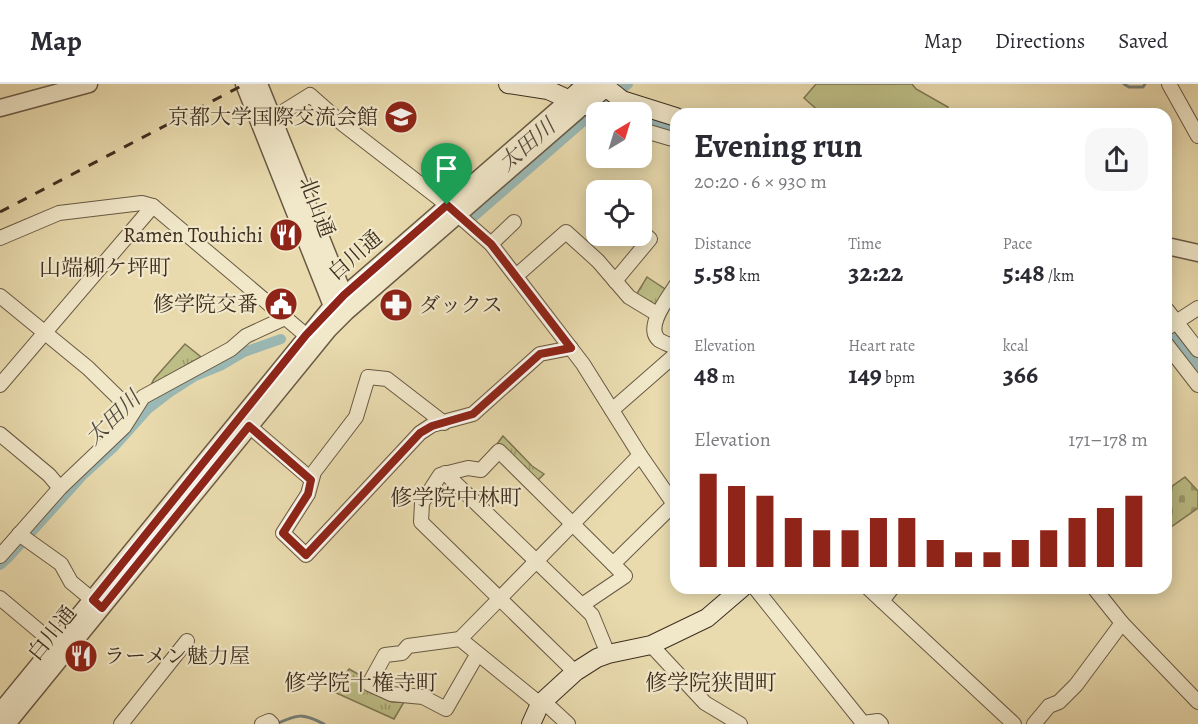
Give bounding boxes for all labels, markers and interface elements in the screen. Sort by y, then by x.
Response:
text: Map [30,22,82,60]
text: Map [924,27,962,55]
text: Directions [995,27,1085,55]
text: Saved [1118,27,1168,55]
school or university icon: 京都大学国際交流会館 [383,99,419,135]
north arrow [586,102,652,168]
map controls [586,102,652,246]
place label: 京都大学国際交流会館 [168,103,378,131]
water label: 太田川 [492,111,563,178]
text: Evening run [694,123,863,168]
button: share [1085,128,1148,191]
pin [421,143,472,205]
icon: arrive [430,152,463,185]
text: 20:20 · 6 × 930 m [694,168,827,195]
street label: 北山通 [293,173,341,241]
button: locate [586,180,652,246]
restaurant icon: Ramen Touhichi [268,217,304,253]
place label: Ramen Touhichi [123,221,263,249]
street label: 白川通 [322,224,388,286]
text: Distance [694,233,751,255]
text: Time [848,233,882,255]
text: Pace [1003,233,1032,255]
district label: 山端柳ケ坪町 [39,253,171,283]
text: 5.58 [694,255,736,290]
text: 32:22 [848,255,903,290]
text: 5:48 [1003,255,1045,290]
text: km [736,265,760,287]
text: /km [1045,265,1074,287]
public building icon: 修学院交番 [263,286,299,322]
pharmacy icon: ダックス [378,287,414,323]
place label: 修学院交番 [153,290,258,318]
place label: ダックス [419,291,503,319]
text: Elevation [694,335,755,357]
text: Heart rate [848,335,915,357]
text: kcal [1003,335,1028,357]
text: 48 [694,357,719,392]
text: 149 [848,357,882,392]
text: 366 [1003,357,1038,392]
text: m [719,367,735,389]
text: bpm [882,367,915,389]
water label: 太田川 [79,383,149,452]
text: Elevation [694,426,771,453]
text: 171–178 m [1068,426,1148,453]
district label: 修学院中林町 [390,483,522,513]
street label: 白川通 [21,600,83,666]
restaurant icon: ラーメン魅力屋 [63,638,99,674]
place label: ラーメン魅力屋 [104,642,250,670]
district label: 修学院十権寺町 [284,668,438,698]
district label: 修学院狭間町 [645,668,777,698]

